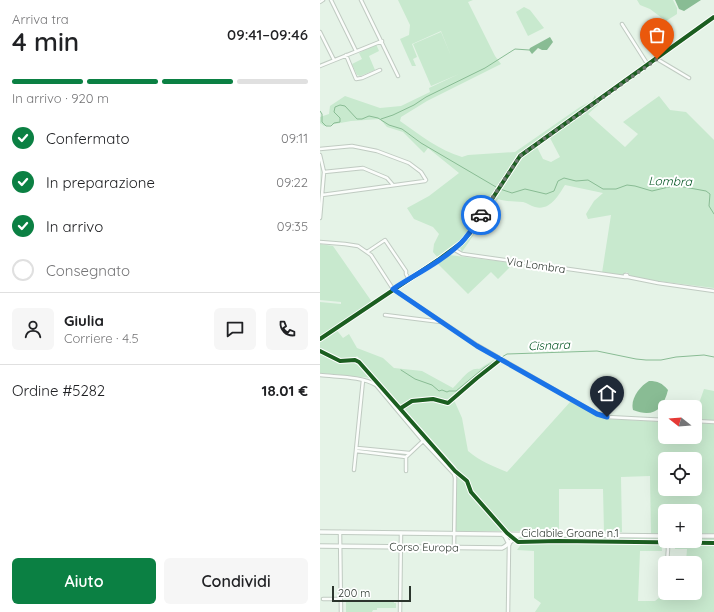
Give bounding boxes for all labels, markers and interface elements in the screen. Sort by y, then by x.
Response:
text: Arriva tra [12,11,69,27]
pin [640,18,674,59]
icon: bag [646,24,668,46]
text: 4 min [12,25,79,58]
text: 09:41–09:46 [227,25,308,44]
text: In arrivo · 920 m [12,90,109,106]
icon: check [12,127,34,149]
text: Confermato [46,129,129,148]
text: 09:11 [281,130,308,146]
icon: check [12,171,34,193]
text: In preparazione [46,173,155,192]
water label: Lombra [648,173,693,189]
text: 09:22 [276,174,308,190]
courier [461,195,501,235]
icon: car [470,204,492,226]
icon: check [12,215,34,237]
text: In arrivo [46,217,103,236]
text: 09:35 [277,218,308,234]
street label: Via Lombra [506,254,566,276]
text: Consegnato [46,261,130,280]
button: person [12,308,54,350]
button: chat [214,308,256,350]
button: phone [266,308,308,350]
text: Giulia [64,311,104,330]
text: Corriere · 4.5 [64,330,138,346]
water label: Cisnara [528,337,571,353]
pin [590,376,624,417]
text: Ordine #5282 [12,381,105,400]
text: 18.01 € [262,381,308,400]
icon: home [596,382,618,404]
north arrow [658,400,702,444]
map controls [658,400,702,600]
button: locate [658,452,702,496]
button: + [658,504,702,548]
street label: Ciclabile Groane n.1 [521,526,619,540]
street label: Corso Europa [389,539,459,555]
button: − [658,556,702,600]
button: Aiuto [12,558,156,604]
button: Condividi [164,558,308,604]
scale bar [332,584,411,603]
text: 200 m [338,586,370,600]

